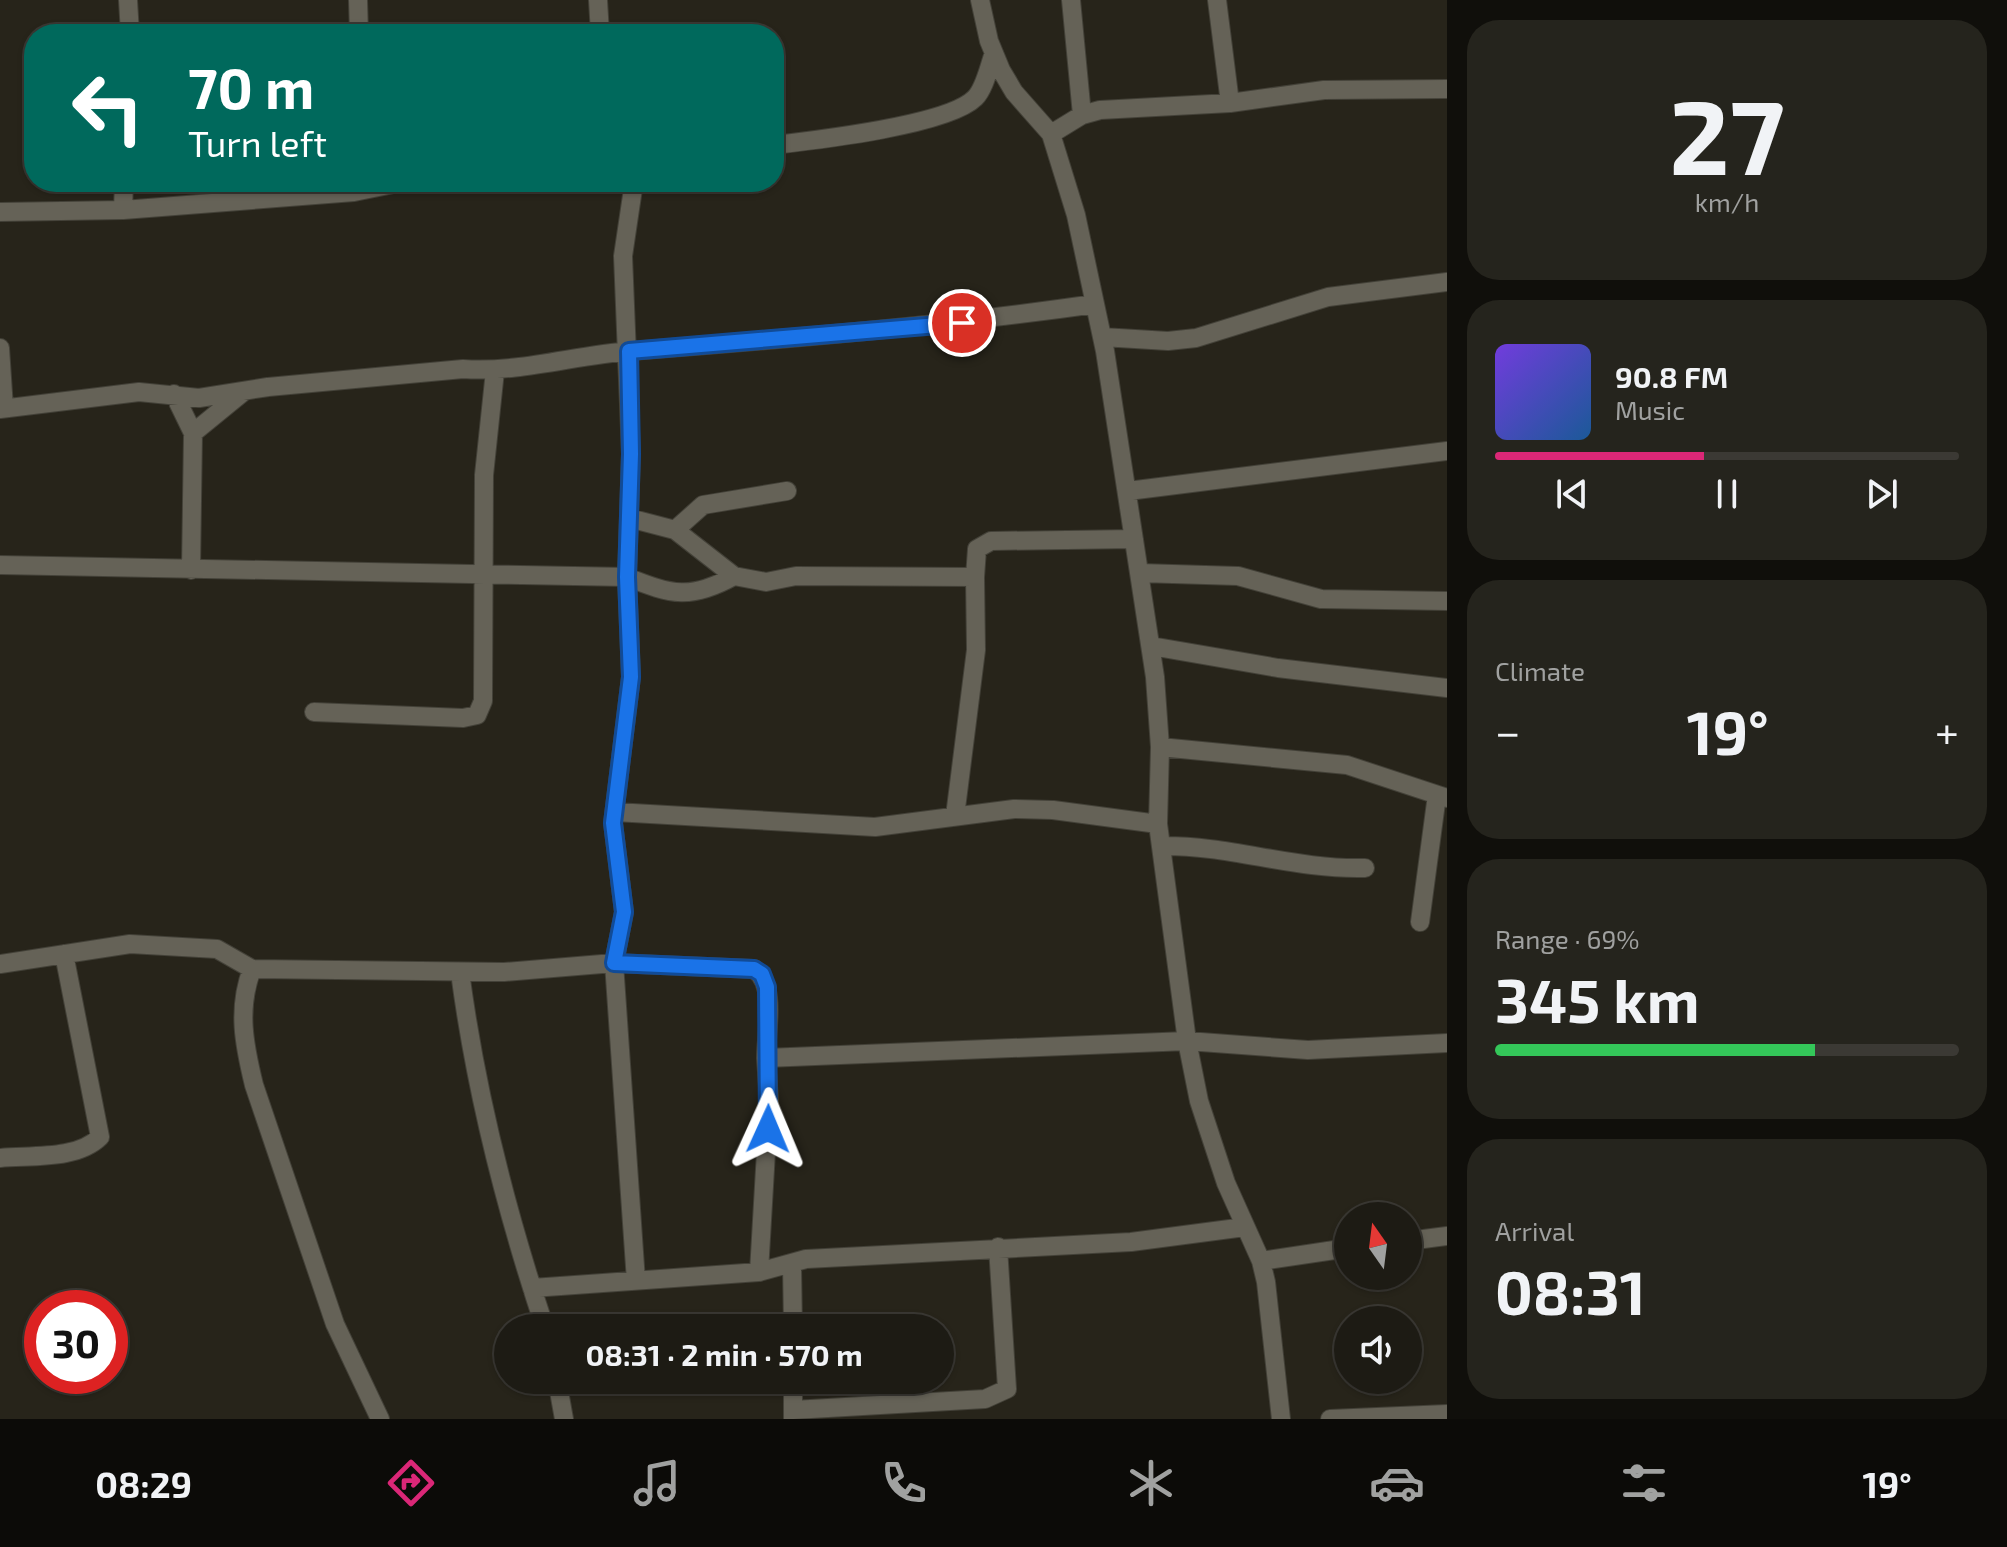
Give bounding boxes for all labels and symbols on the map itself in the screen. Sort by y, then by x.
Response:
pin [928,289,996,357]
position arrow [726,1087,810,1171]
north arrow [1334,1202,1422,1290]
speed limit sign: 30 [24,1290,128,1394]

